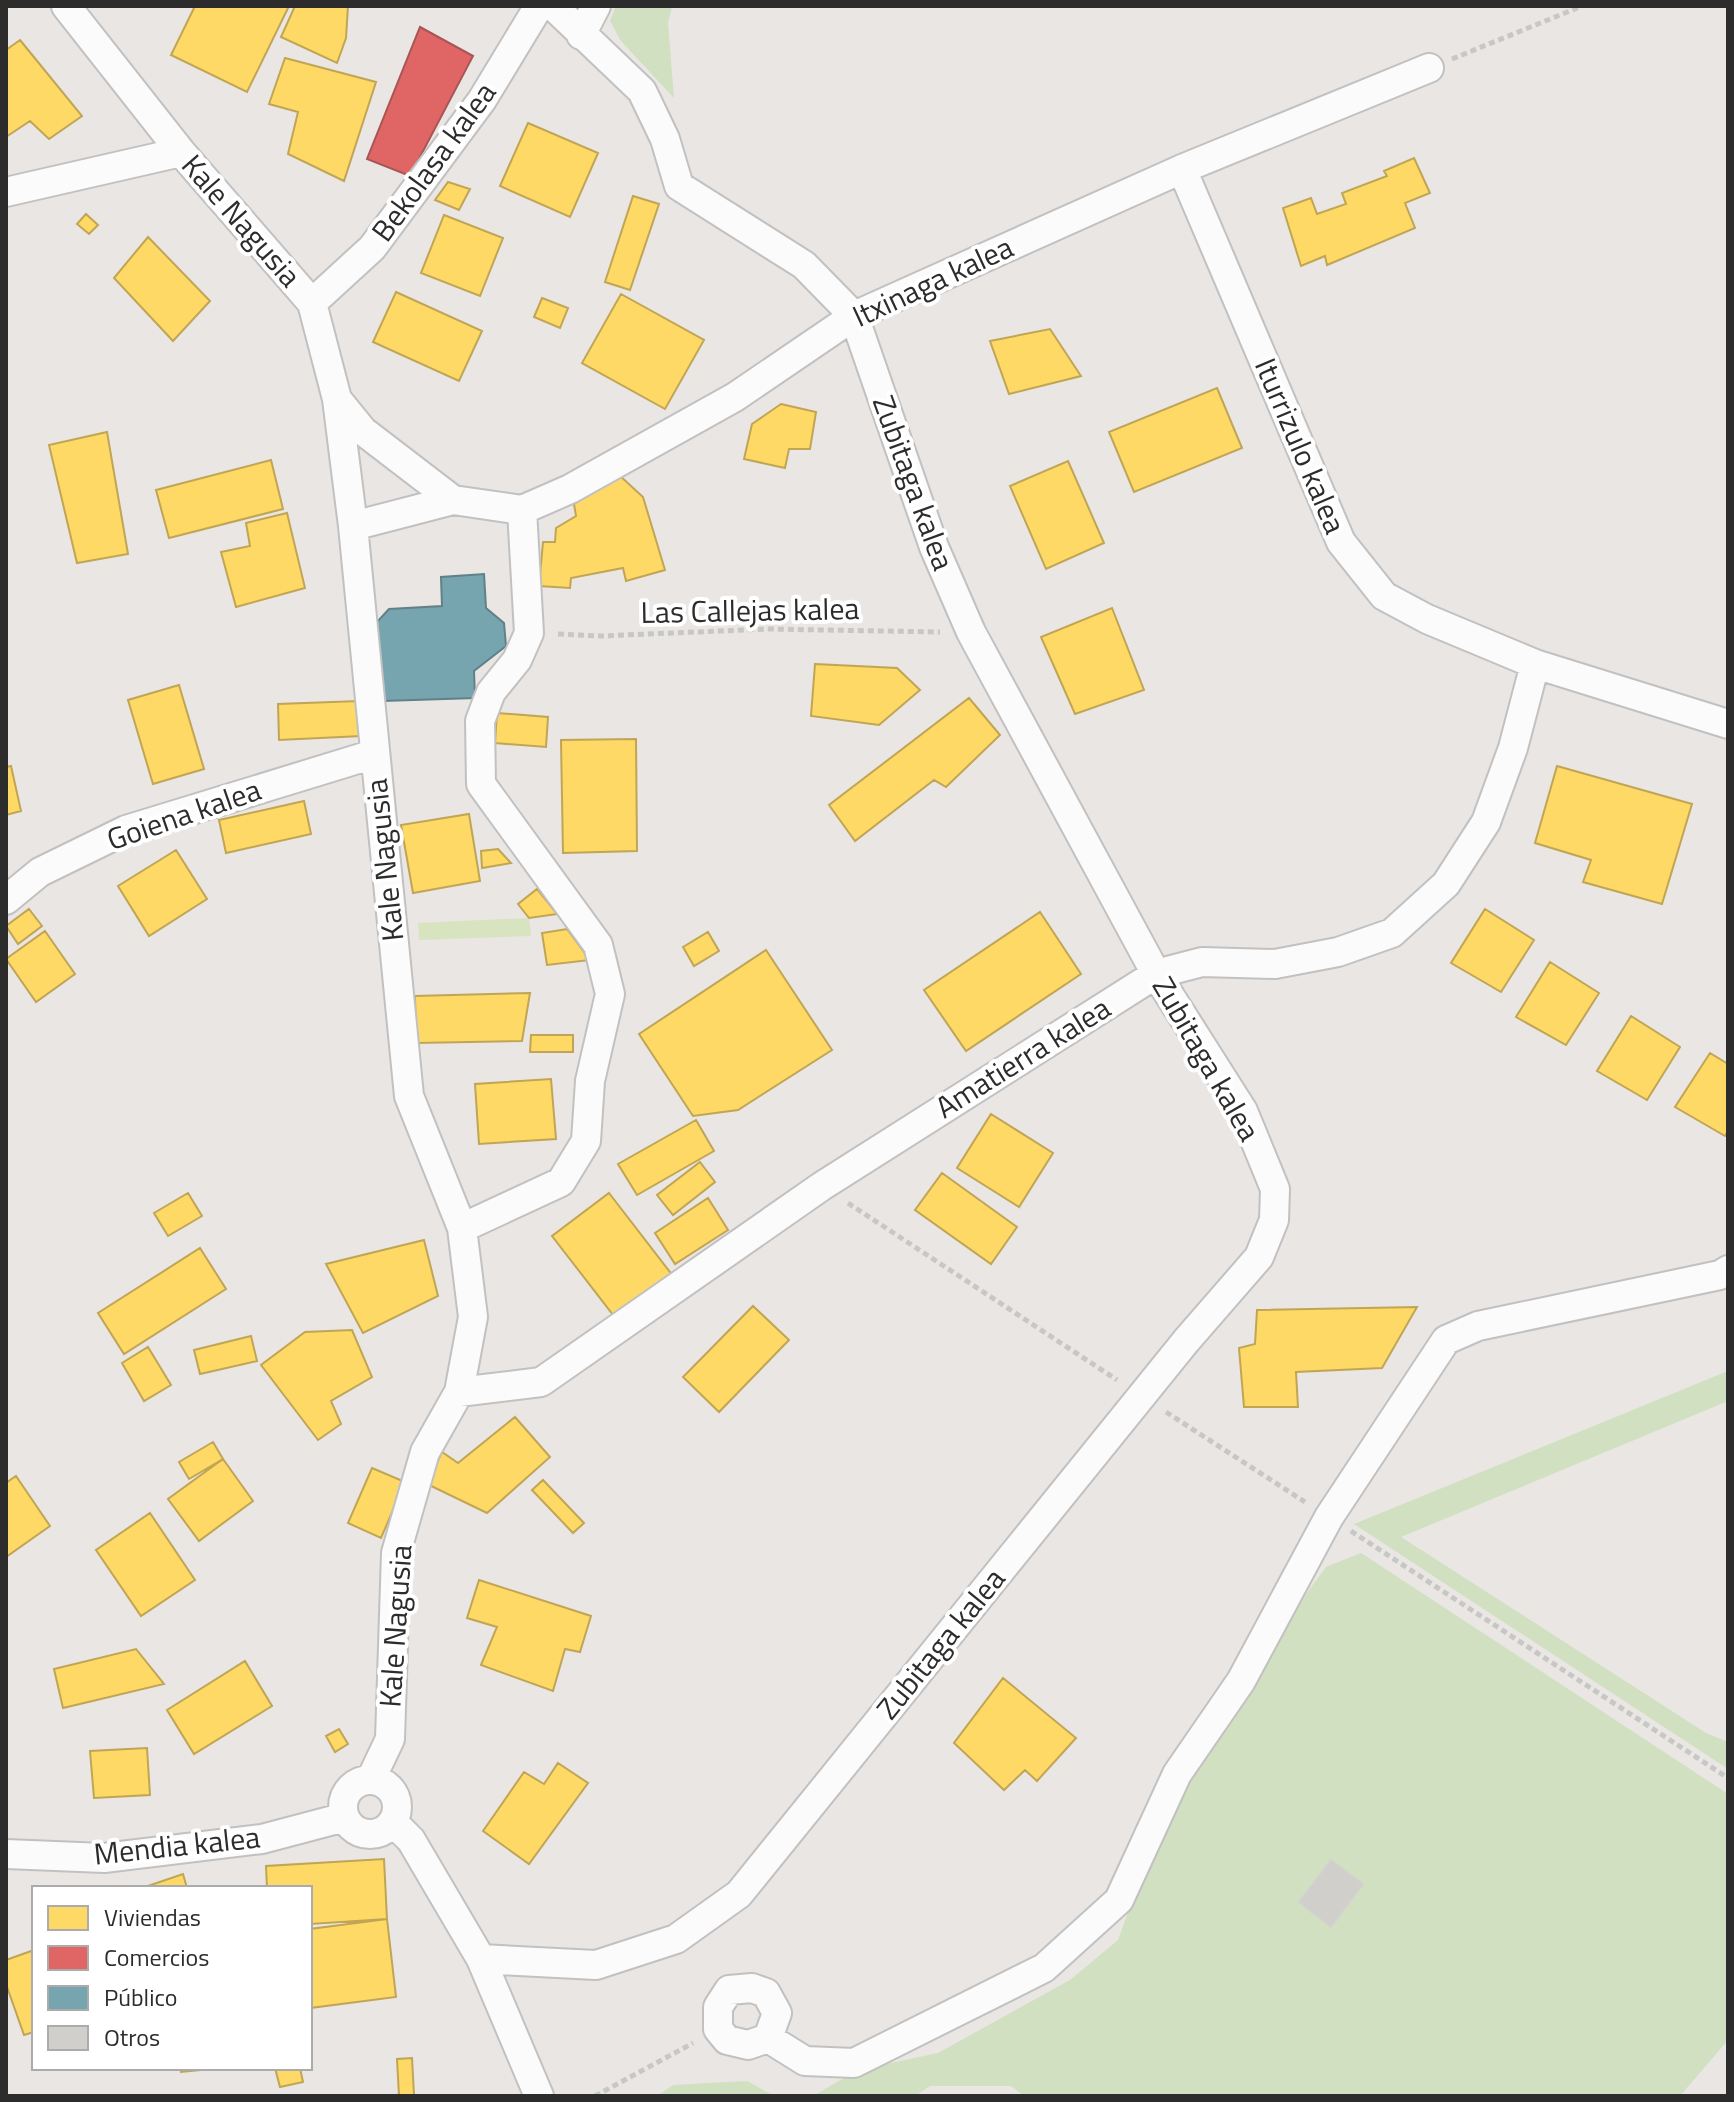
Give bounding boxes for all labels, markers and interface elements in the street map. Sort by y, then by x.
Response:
street label: Bekolasa kalea [360,72,507,251]
street label: Kale Nagusia [171,144,313,297]
street label: Itxinaga kalea [845,224,1021,338]
street label: Iturrizulo kalea [1243,351,1359,540]
street label: Zubitaga kalea [861,389,967,577]
street label: Las Callejas kalea [640,585,860,635]
street label: Goiena kalea [100,766,267,862]
street label: Kale Nagusia [353,777,415,944]
street label: Zubitaga kalea [1141,968,1273,1149]
street label: Amatierra kalea [926,985,1119,1129]
street label: Kale Nagusia [366,1543,424,1709]
street label: Zubitaga kalea [865,1558,1016,1729]
street label: Mendia kalea [92,1813,262,1877]
legend [32,1886,312,2070]
text: Viviendas [104,1899,201,1935]
text: Comercios [104,1939,209,1975]
text: Público [104,1979,177,2015]
text: Otros [104,2019,160,2055]

